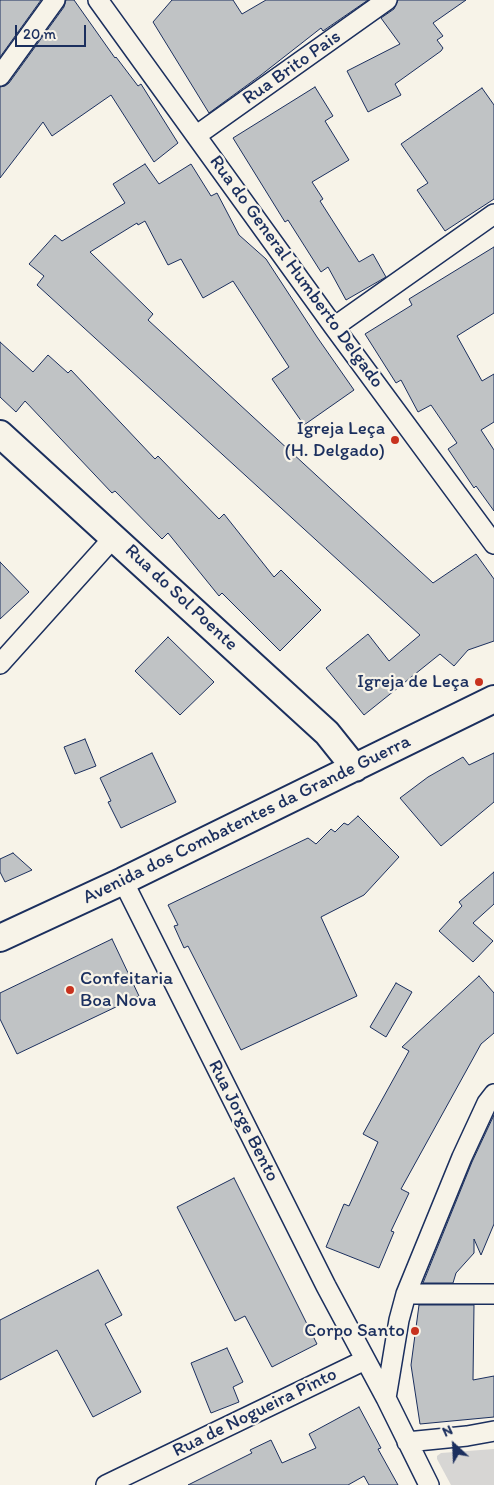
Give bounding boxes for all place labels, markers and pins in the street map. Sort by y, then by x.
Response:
place label: Igreja Leça (H. Delgado) [285,418,385,462]
marker: Igreja Leça (H. Delgado) [389,434,401,446]
place label: Igreja de Leça [357,671,469,693]
marker: Igreja de Leça [473,676,485,688]
place label: Confeitaria Boa Nova [80,968,173,1012]
marker: Confeitaria Boa Nova [64,984,76,996]
place label: Corpo Santo [304,1320,405,1342]
marker: Corpo Santo [409,1325,421,1337]

